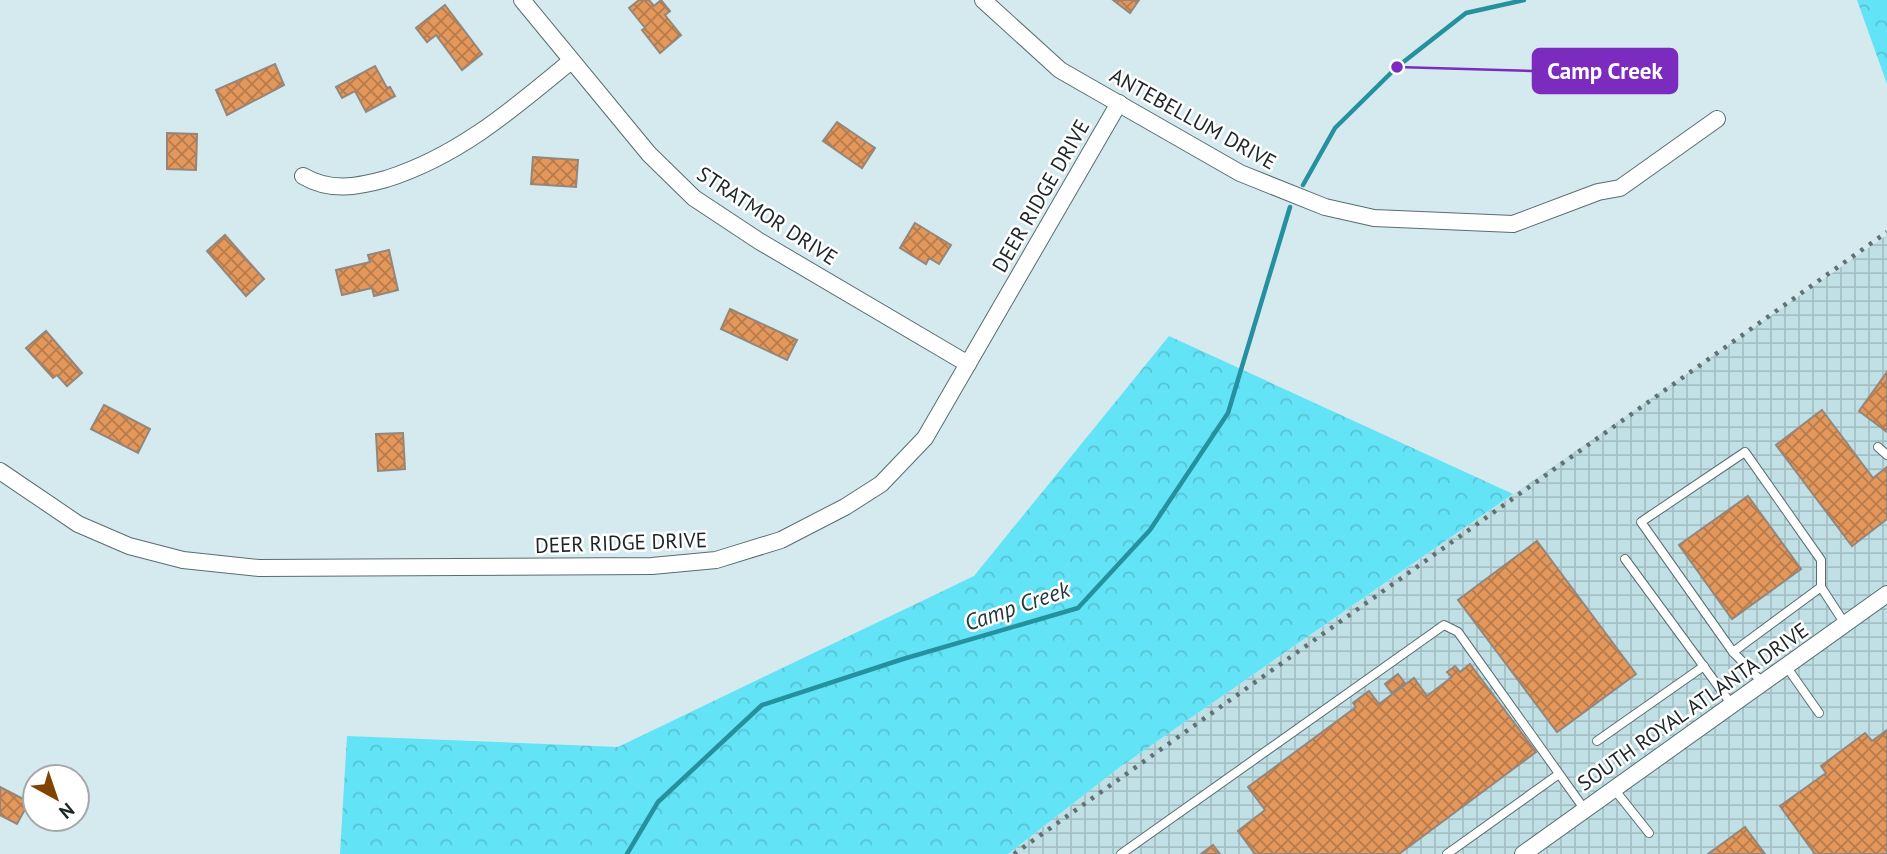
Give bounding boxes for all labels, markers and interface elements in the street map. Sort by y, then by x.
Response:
callout: Camp Creek [1533,49,1677,93]
text: Camp Creek [1547,56,1664,85]
street label: ANTEBELLUM DRIVE [1105,62,1281,175]
street label: DEER RIDGE DRIVE [986,115,1095,277]
street label: STRATMOR DRIVE [692,160,843,271]
street label: DEER RIDGE DRIVE [535,526,707,559]
water label: Camp Creek [961,574,1075,637]
street label: SOUTH ROYAL ATLANTA DRIVE [1572,616,1813,797]
north arrow [21,763,91,833]
text: N [54,798,79,824]

